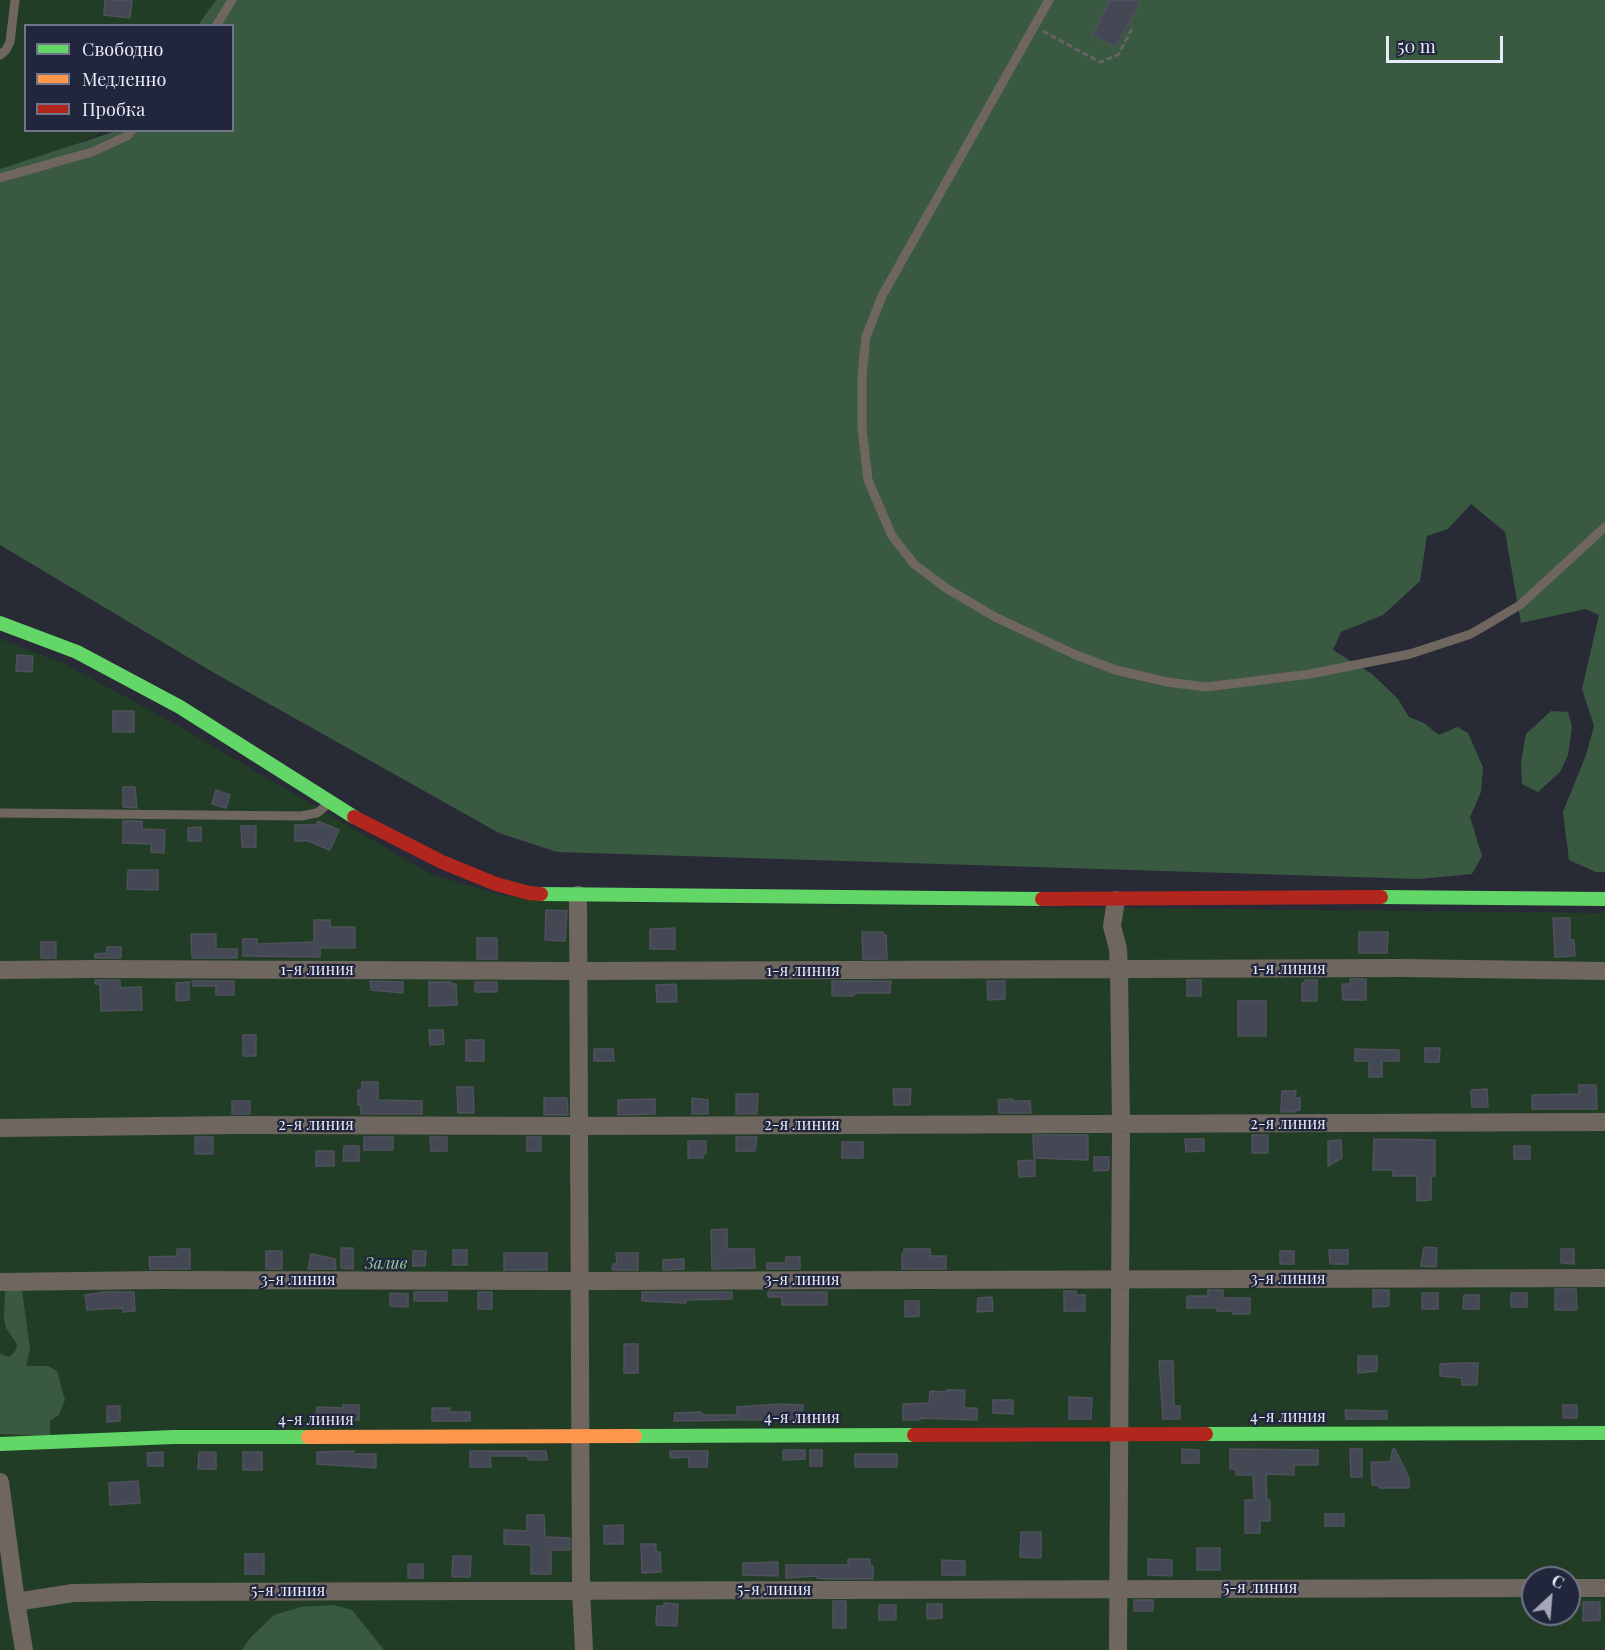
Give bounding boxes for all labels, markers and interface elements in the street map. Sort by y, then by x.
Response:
legend [24,24,234,132]
scale bar [1389,24,1506,62]
text: 50 m [1397,34,1436,58]
text: Свободно [82,37,163,61]
text: Медленно [82,67,166,91]
text: Пробка [82,97,145,121]
street label: 1-я линия [1252,959,1326,979]
street label: 1-я линия [280,960,354,980]
street label: 1-я линия [766,961,840,981]
street label: 2-я линия [1250,1114,1326,1134]
street label: 2-я линия [278,1115,354,1135]
street label: 2-я линия [764,1115,840,1135]
park label: Залив [365,1254,407,1274]
street label: 3-я линия [1250,1269,1326,1289]
street label: 3-я линия [260,1270,336,1290]
street label: 3-я линия [764,1270,840,1290]
street label: 4-я линия [1250,1407,1326,1427]
street label: 4-я линия [764,1408,840,1428]
street label: 4-я линия [278,1410,354,1430]
north arrow [1521,1566,1581,1626]
text: С [1549,1569,1568,1593]
street label: 5-я линия [1223,1578,1297,1598]
street label: 5-я линия [737,1580,811,1600]
street label: 5-я линия [251,1581,325,1601]

